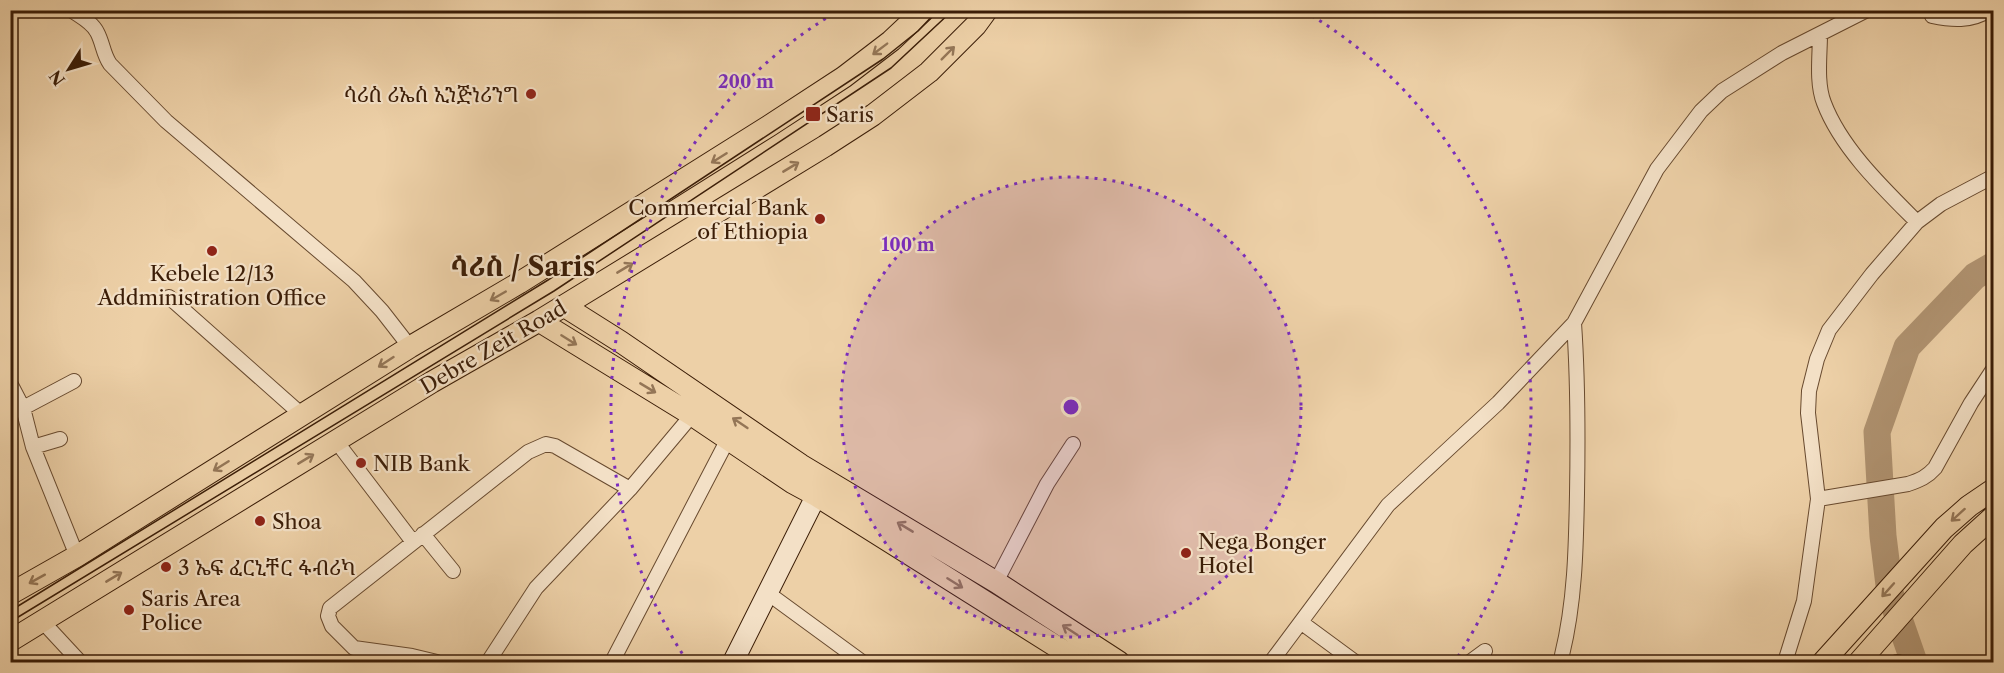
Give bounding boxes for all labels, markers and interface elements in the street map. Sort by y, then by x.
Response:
north arrow [39,39,99,99]
one-way arrow [873,43,889,56]
one-way arrow [941,45,956,60]
text: N [45,66,69,90]
text: 200 m [718,71,774,93]
place label: ሳሪስ ሪኤስ ኢንጅነሪንግ [344,82,519,107]
marker: ሳሪስ ሪኤስ ኢንጅነሪንግ [524,87,538,101]
place label: Saris [826,102,874,127]
marker: Saris [804,105,822,123]
one-way arrow [711,153,728,165]
one-way arrow [782,161,799,173]
place label: Commercial Bank of Ethiopia [628,195,809,244]
marker: Commercial Bank of Ethiopia [813,212,827,226]
text: 100 m [881,234,935,256]
marker: Kebele 12/13 Addministration Office [205,244,219,258]
district label: ሳሪስ / Saris [451,250,595,283]
place label: Kebele 12/13 Addministration Office [97,261,326,310]
one-way arrow [616,262,633,275]
one-way arrow [490,290,507,302]
street label: Debre Zeit Road [415,295,571,399]
one-way arrow [560,334,577,346]
one-way arrow [378,356,395,368]
one-way arrow [639,383,656,395]
centre of rings [1061,397,1081,417]
one-way arrow [732,417,748,429]
place label: NIB Bank [373,451,470,476]
one-way arrow [297,453,314,465]
marker: NIB Bank [354,456,368,470]
one-way arrow [213,461,230,473]
one-way arrow [1951,508,1966,522]
place label: Shoa [272,509,323,534]
marker: Shoa [253,514,267,528]
one-way arrow [897,521,914,533]
place label: Nega Bonger Hotel [1198,529,1326,578]
marker: Nega Bonger Hotel [1179,546,1193,560]
place label: 3 ኤፍ ፈርኒቸር ፋብሪካ [178,555,356,580]
marker: 3 ኤፍ ፈርኒቸር ፋብሪካ [159,560,173,574]
one-way arrow [105,570,122,582]
one-way arrow [29,573,46,585]
one-way arrow [947,577,964,590]
one-way arrow [1881,582,1895,597]
place label: Saris Area Police [141,586,242,635]
marker: Saris Area Police [122,603,136,617]
one-way arrow [1062,624,1079,636]

